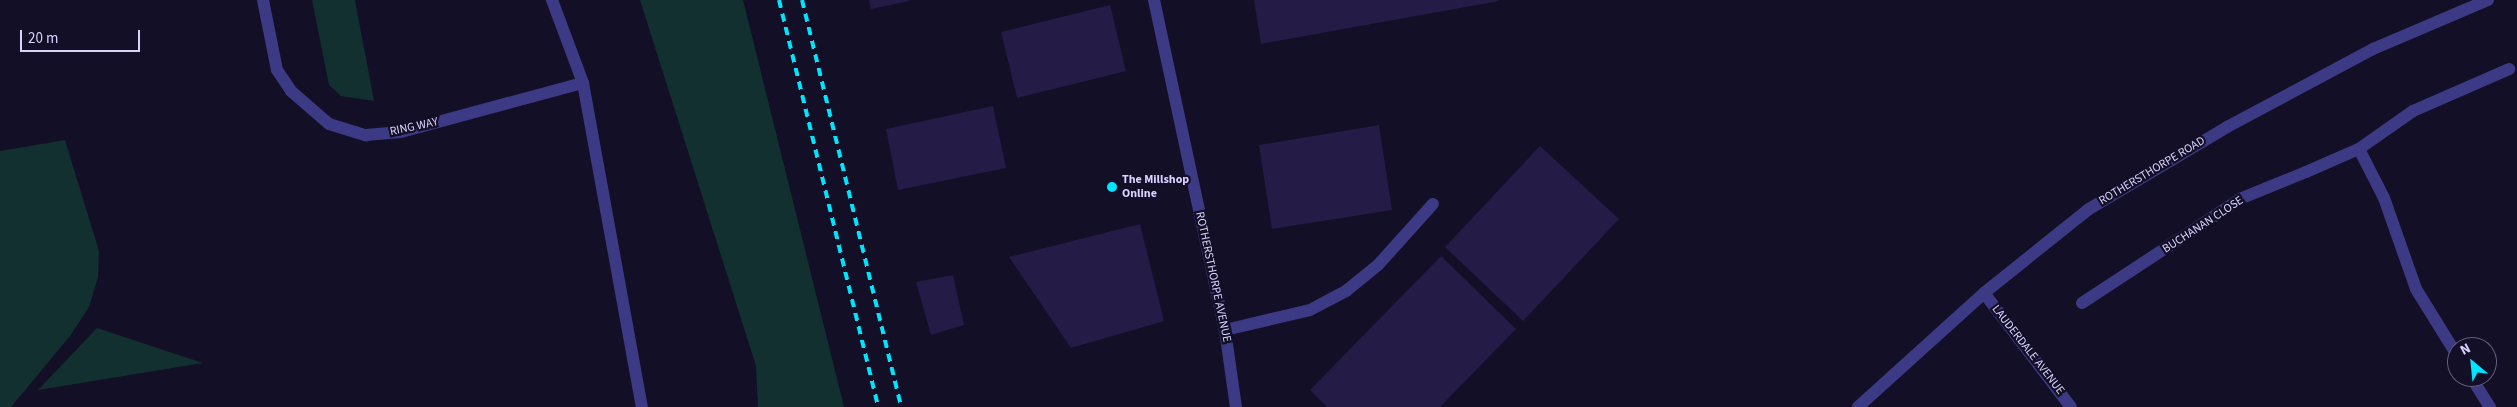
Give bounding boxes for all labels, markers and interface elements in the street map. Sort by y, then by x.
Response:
scale bar [22,20,142,52]
text: 20 m [28,28,58,49]
street label: RING WAY [389,115,439,139]
street label: ROTHERSTHORPE ROAD [2096,134,2208,208]
place label: The Millshop Online [1122,173,1189,201]
marker: The Millshop Online [1106,181,1118,193]
street label: BUCHANAN CLOSE [2160,193,2246,257]
street label: ROTHERSTHORPE AVENUE [1192,210,1234,344]
street label: LAUDERDALE AVENUE [1989,302,2067,398]
north arrow [2447,337,2497,387]
text: N [2457,339,2474,361]

